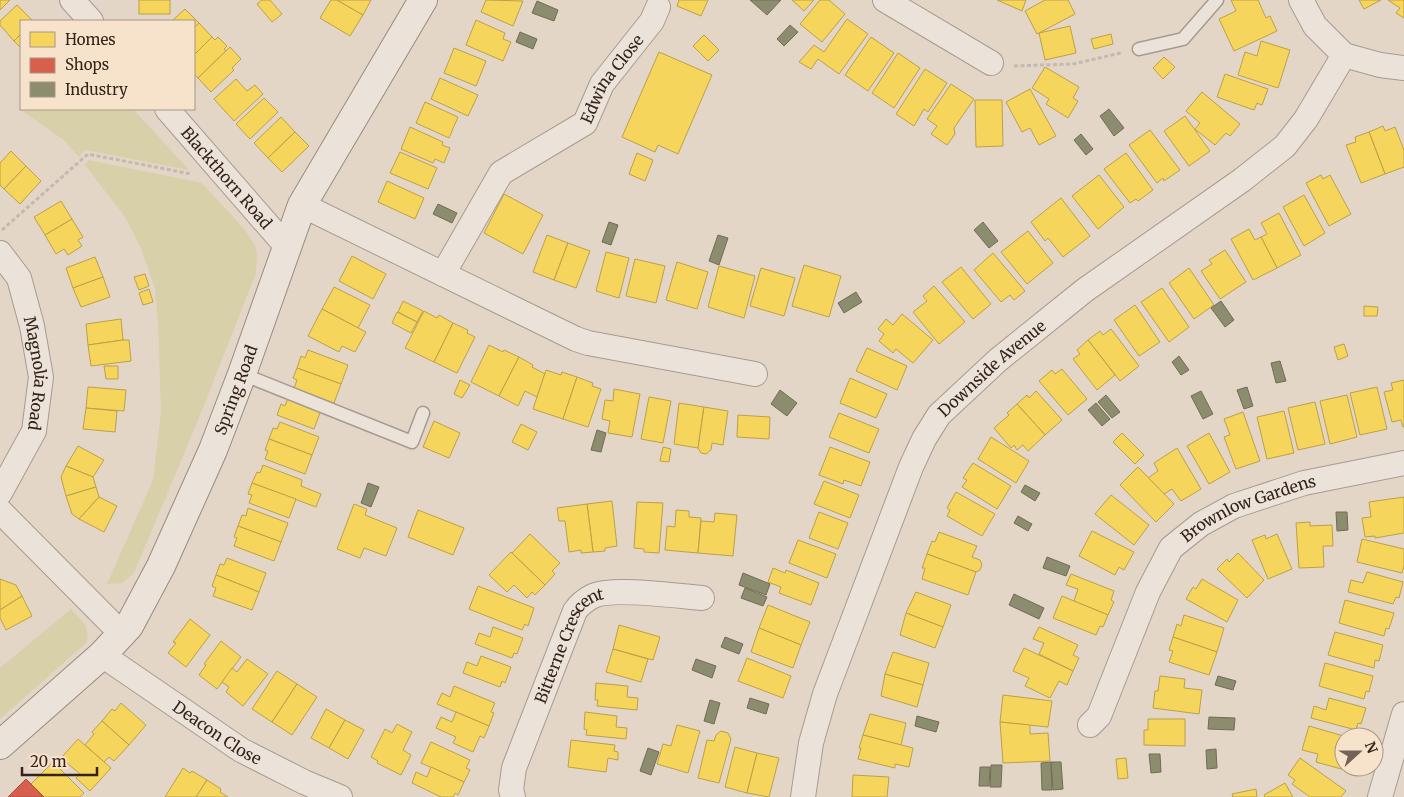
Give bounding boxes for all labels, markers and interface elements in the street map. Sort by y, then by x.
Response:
legend [20,20,195,110]
text: Homes [65,30,116,49]
street label: Edwina Close [576,30,648,127]
text: Shops [65,55,109,74]
text: Industry [65,80,128,99]
street label: Blackthorn Road [177,123,277,233]
street label: Magnolia Road [20,314,51,432]
street label: Downside Avenue [934,316,1050,421]
street label: Spring Road [210,342,262,438]
street label: Brownlow Gardens [1177,471,1318,546]
street label: Bitterne Crescent [530,583,606,706]
street label: Deacon Close [169,696,265,769]
north arrow [1334,727,1384,777]
text: N [1361,739,1382,756]
scale bar [22,744,98,776]
text: 20 m [30,752,67,771]

